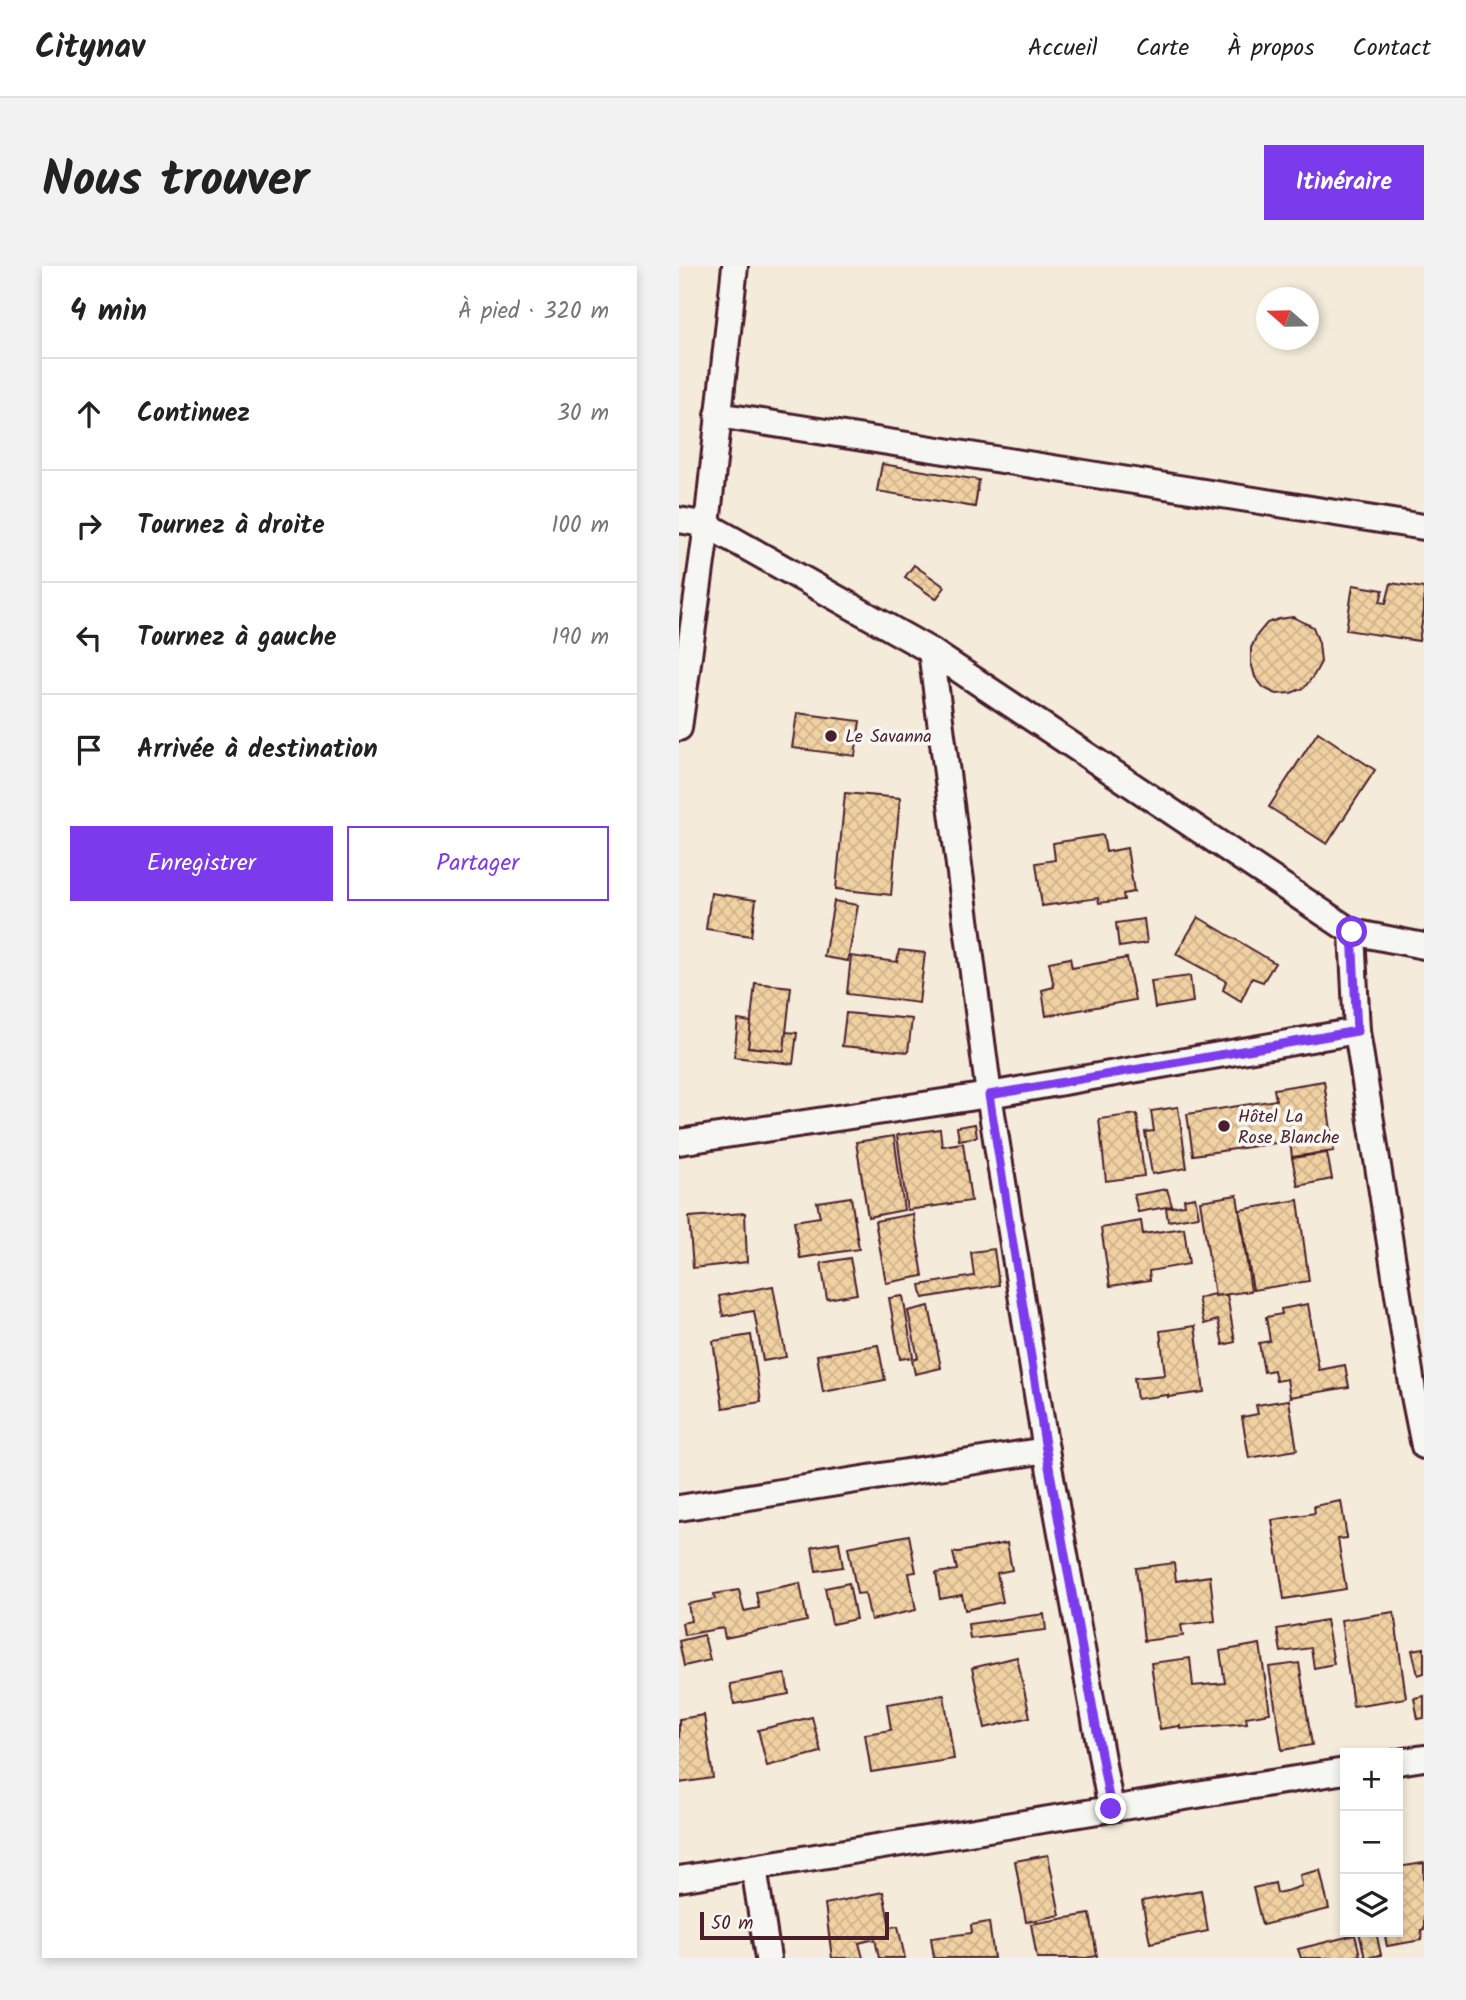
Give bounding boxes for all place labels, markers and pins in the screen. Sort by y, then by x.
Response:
place label: Le Savanna [845,723,932,752]
marker: Le Savanna [823,728,839,744]
place label: Hôtel La Rose Blanche [1238,1103,1339,1153]
marker: Hôtel La Rose Blanche [1216,1118,1232,1134]

